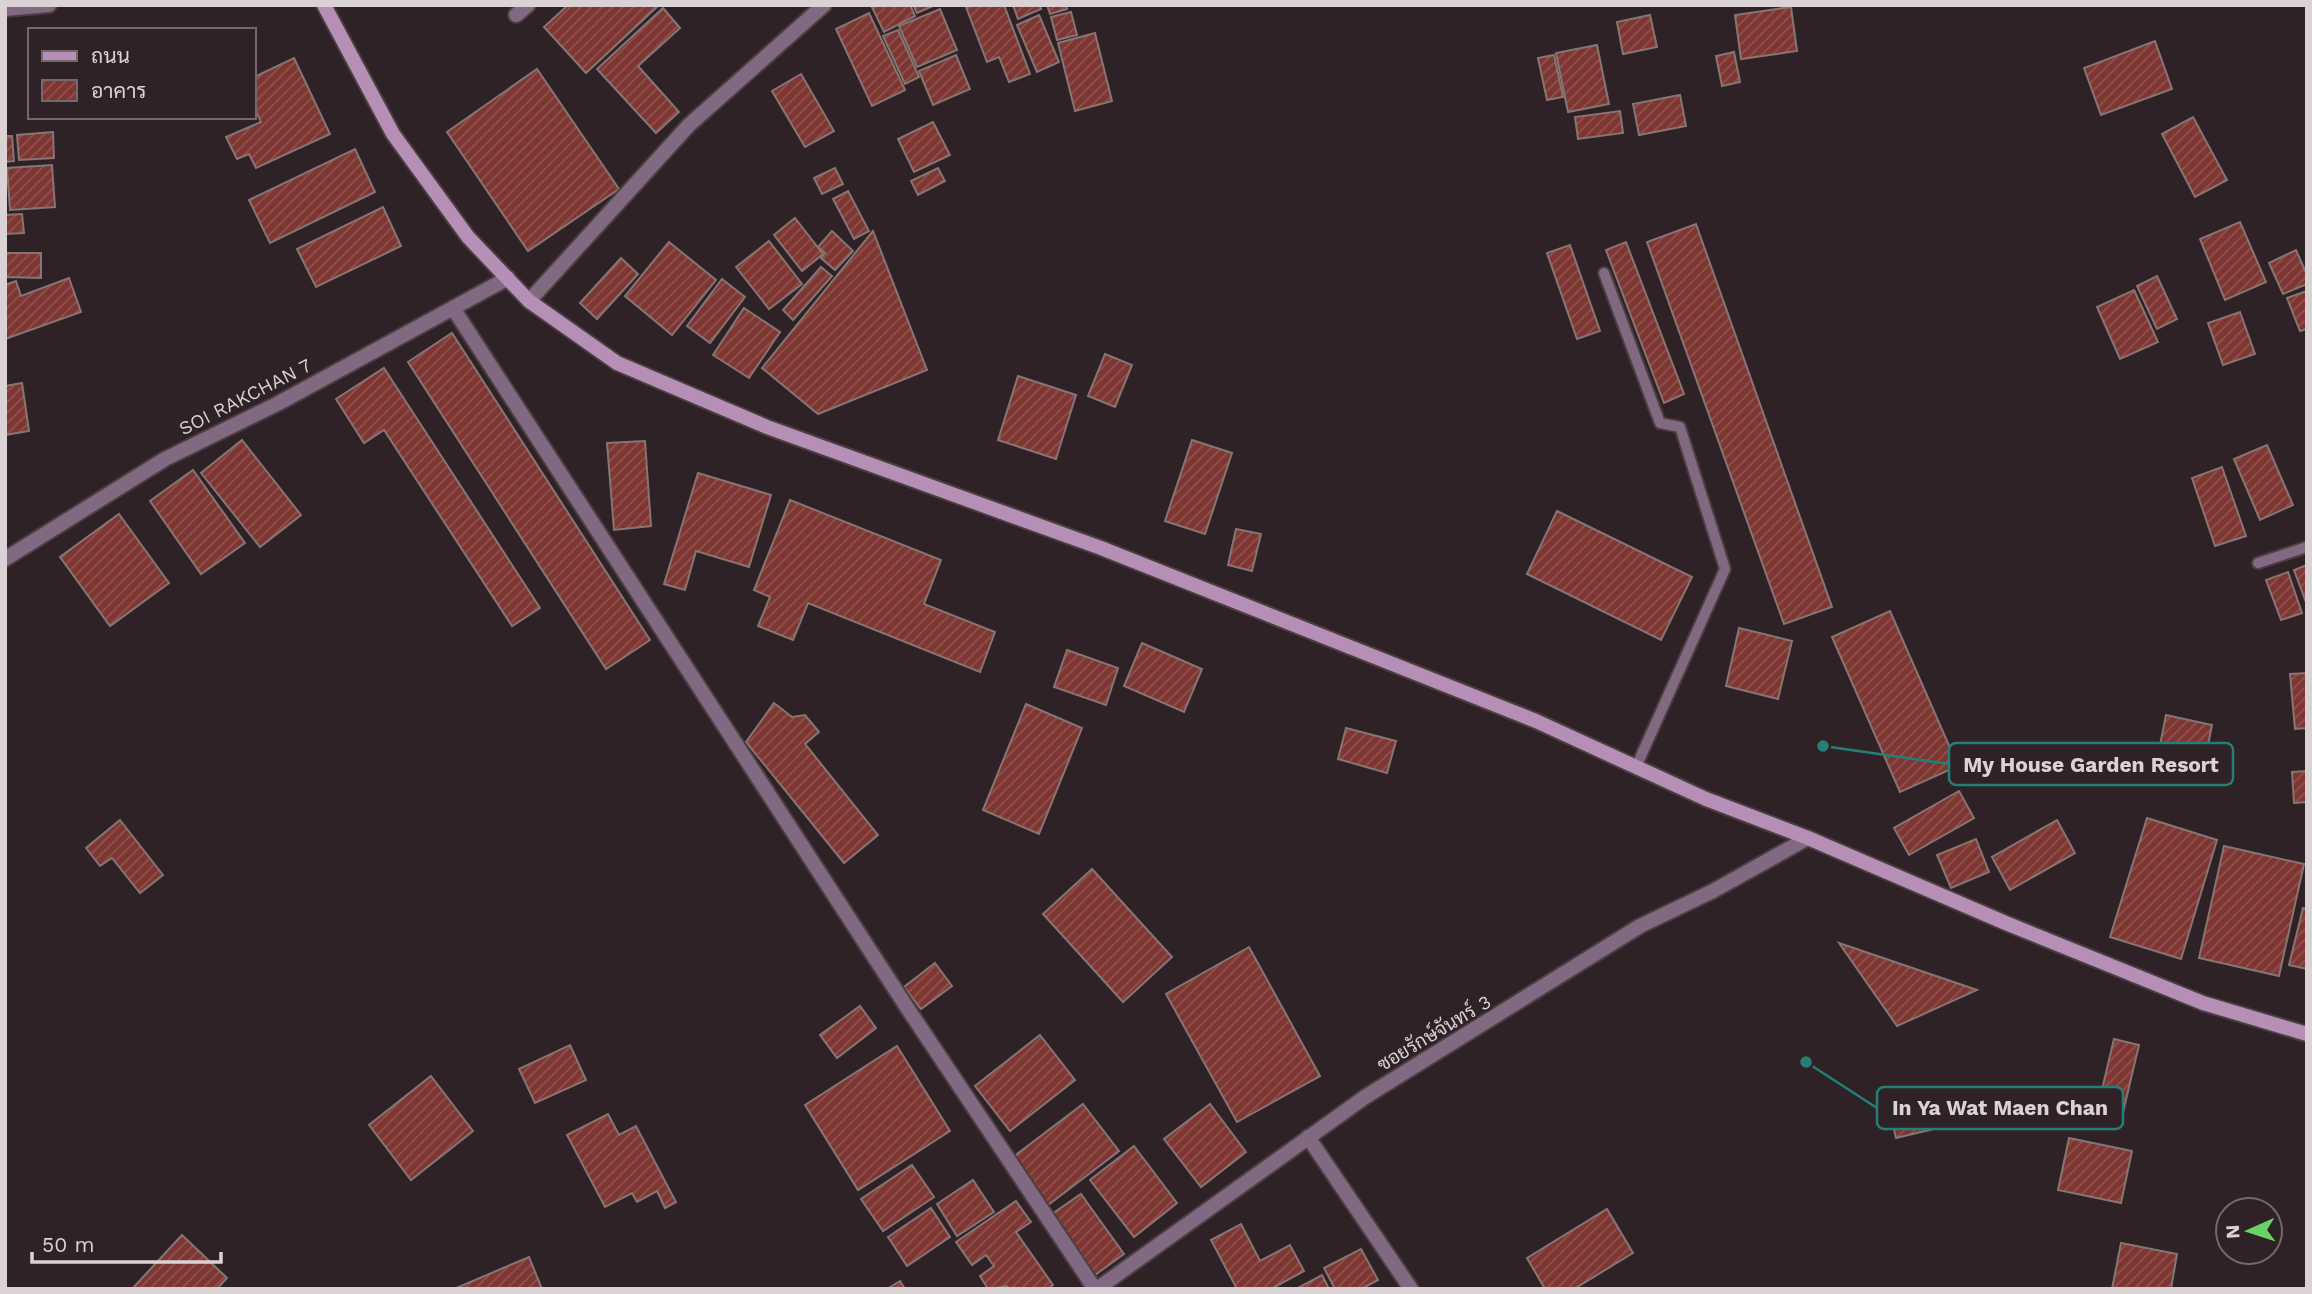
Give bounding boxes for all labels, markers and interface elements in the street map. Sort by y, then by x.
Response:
legend [28,28,256,119]
text: ถนน [91,43,130,68]
text: อาคาร [91,78,147,103]
street label: SOI RAKCHAN 7 [175,354,315,440]
callout: My House Garden Resort [1949,743,2233,785]
text: My House Garden Resort [1963,752,2219,777]
street label: ซอยรักษ์จันทร์ 3 [1372,989,1495,1076]
callout: In Ya Wat Maen Chan [1877,1087,2123,1129]
text: In Ya Wat Maen Chan [1892,1095,2108,1120]
north arrow [2214,1196,2284,1266]
scale bar [32,1220,220,1264]
text: N [2221,1224,2244,1240]
text: 50 m [42,1232,94,1257]

